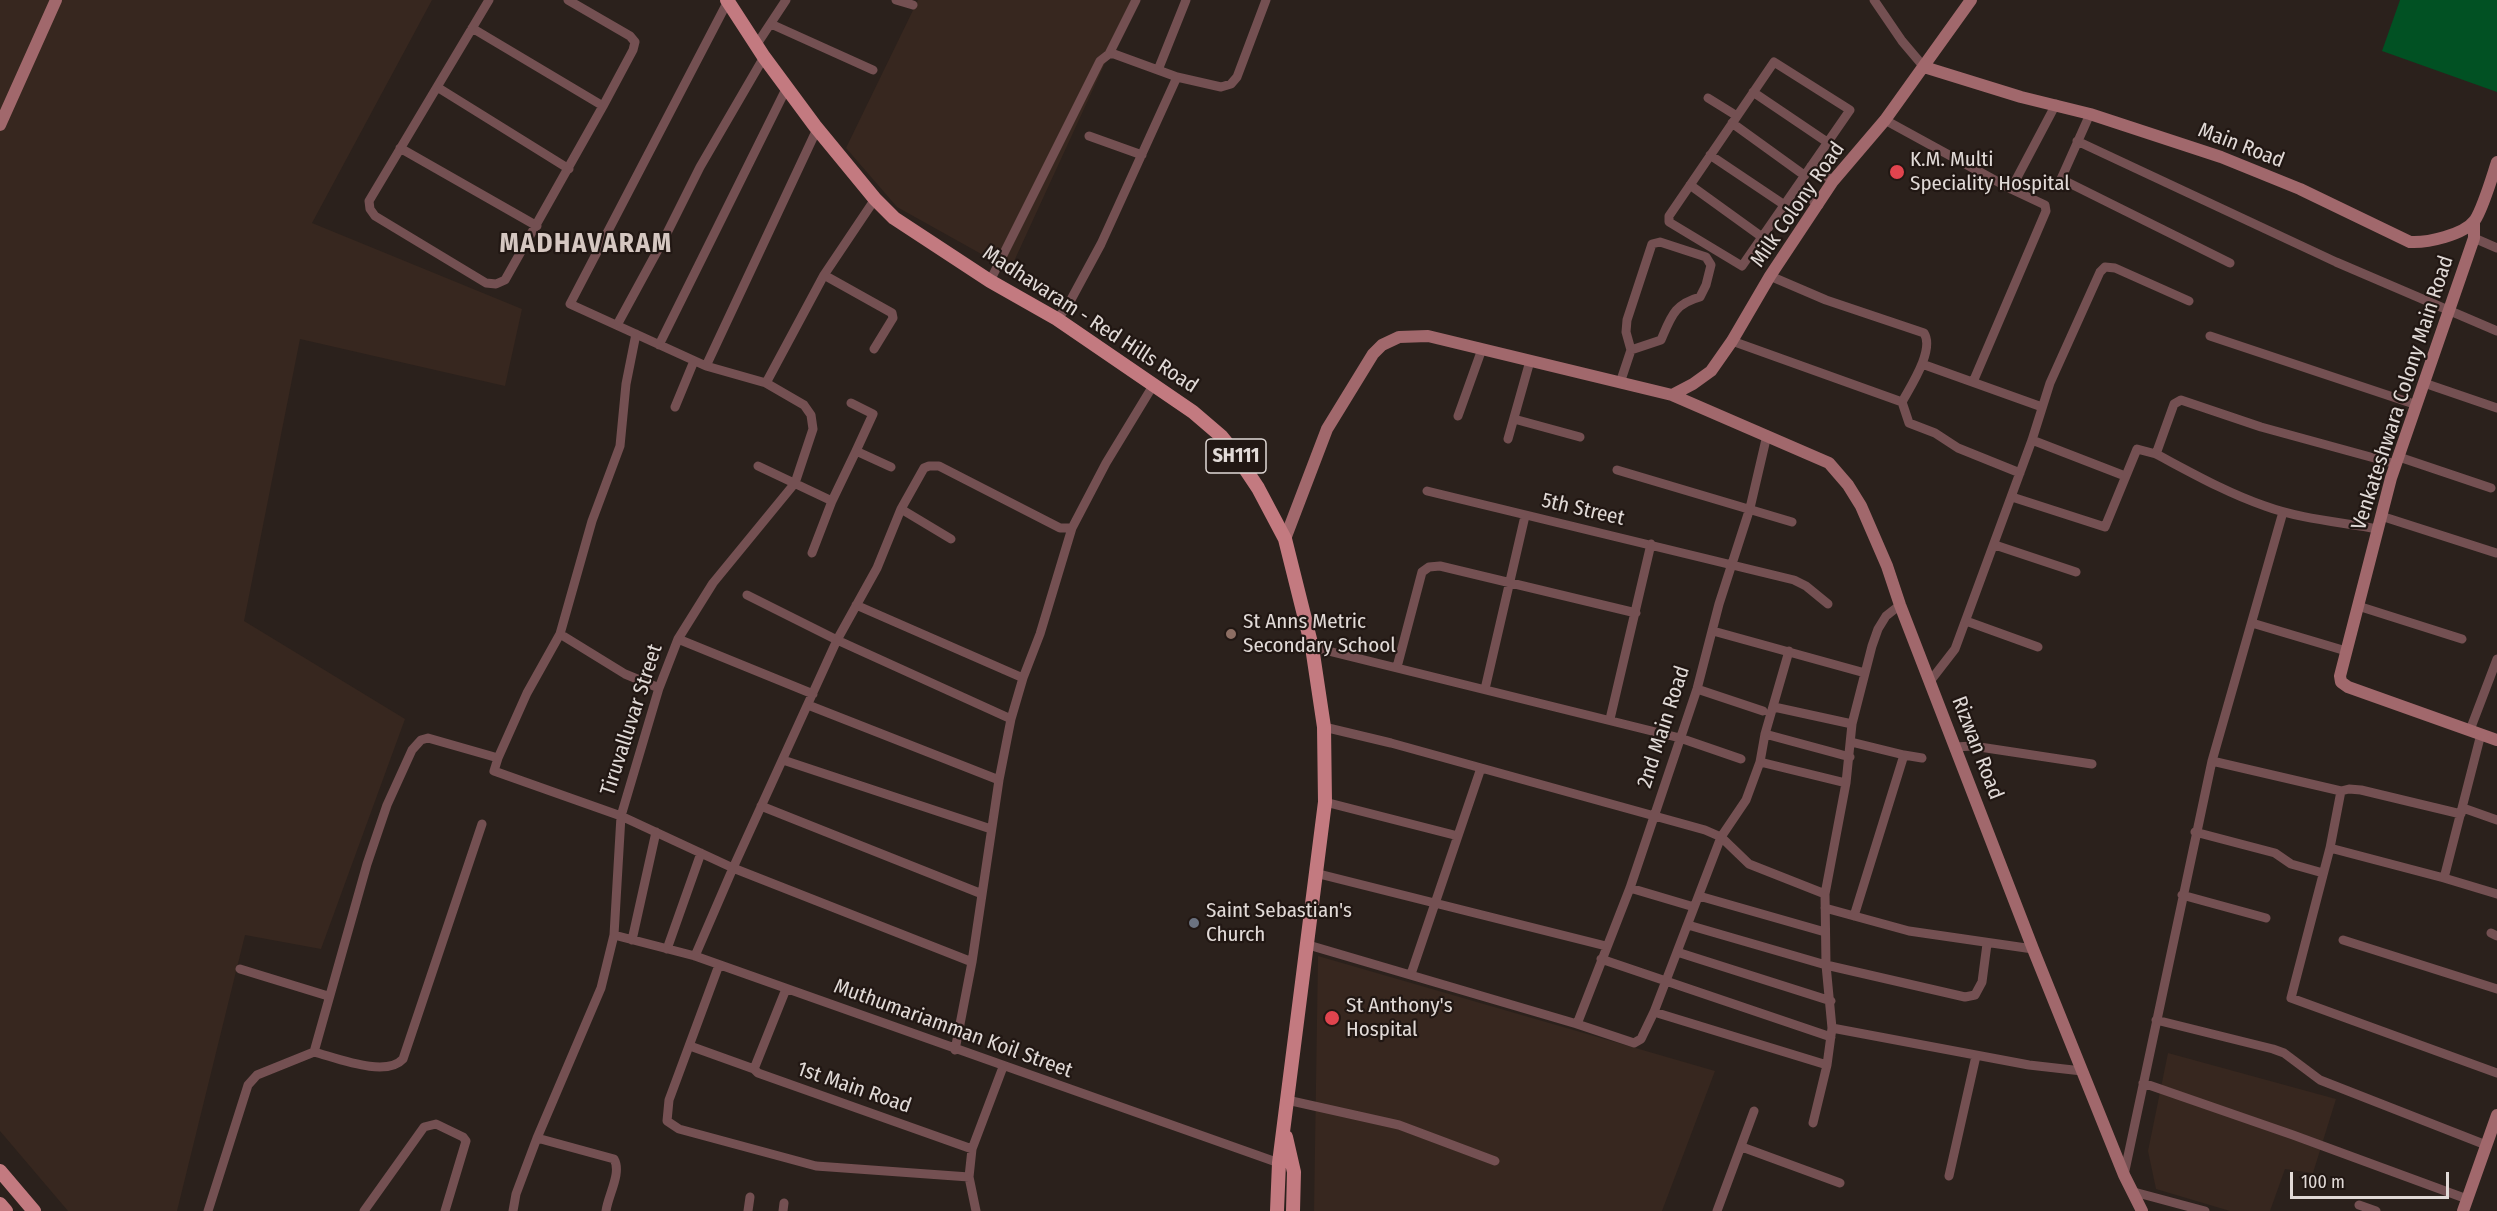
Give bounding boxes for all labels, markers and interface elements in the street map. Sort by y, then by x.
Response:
street label: Main Road [2194,118,2288,174]
street label: Milk Colony Road [1746,138,1850,272]
place label: K.M. Multi Speciality Hospital [1910,147,2070,197]
marker: K.M. Multi Speciality Hospital [1888,163,1906,181]
district label: MADHAVARAM [499,228,673,260]
street label: Madhavaram - Red Hills Road [978,241,1202,399]
street label: Venkateshwara Colony Main Road [2347,253,2459,533]
road number: SH111 [1206,439,1266,473]
street label: 5th Street [1539,488,1627,532]
place label: St Anns Metric Secondary School [1243,609,1396,659]
marker: St Anns Metric Secondary School [1224,627,1238,641]
street label: Tiruvalluvar Street [596,641,668,799]
street label: 2nd Main Road [1632,663,1696,791]
street label: Rizwan Road [1946,693,2008,803]
place label: Saint Sebastian's Church [1206,898,1352,948]
marker: Saint Sebastian's Church [1187,916,1201,930]
street label: Muthumariamman Koil Street [830,974,1076,1084]
place label: St Anthony's Hospital [1346,993,1453,1043]
marker: St Anthony's Hospital [1323,1009,1341,1027]
street label: 1st Main Road [794,1057,914,1119]
scale bar [2293,1160,2452,1198]
text: 100 m [2301,1171,2345,1193]

